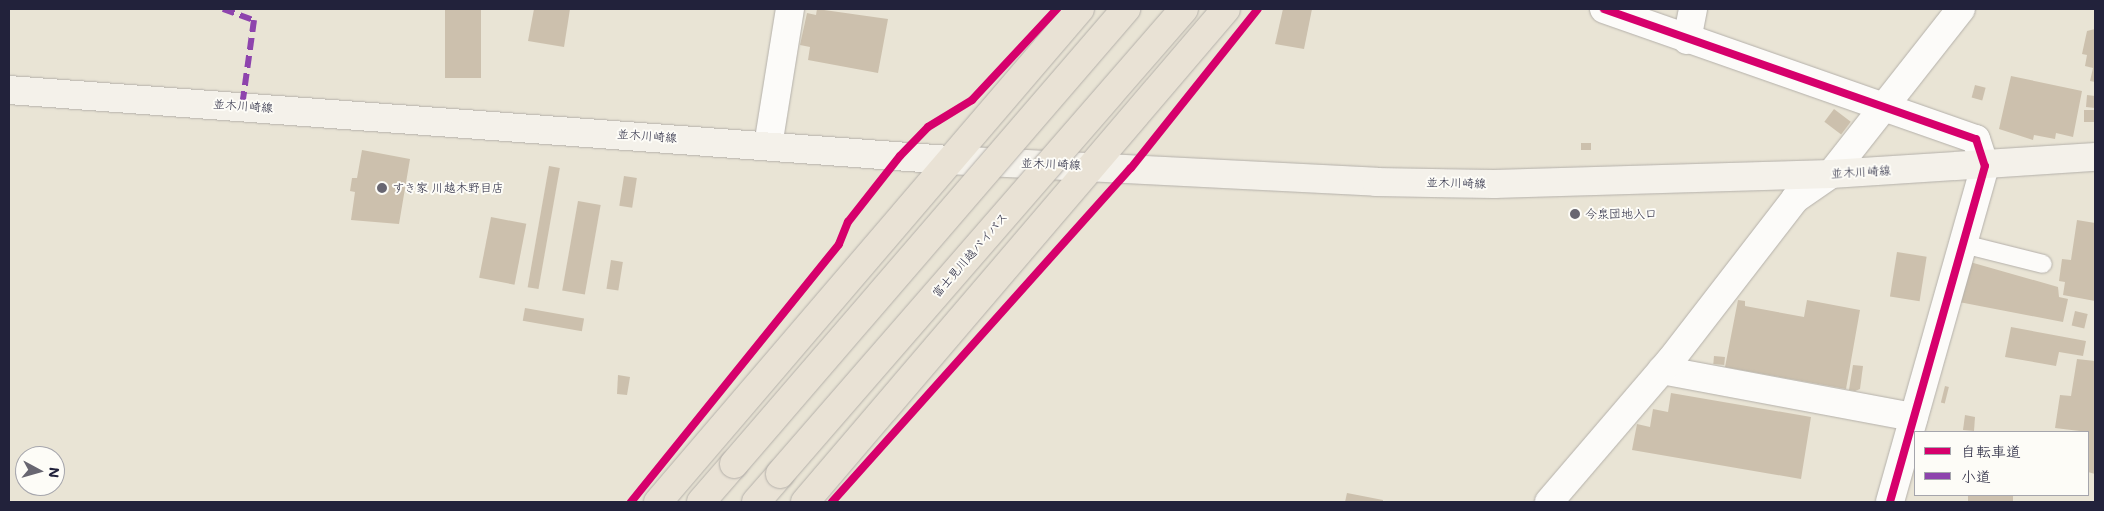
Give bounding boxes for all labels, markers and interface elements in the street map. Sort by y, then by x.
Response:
street label: 並木川崎線 [213,97,273,115]
street label: 並木川崎線 [617,127,677,145]
street label: 並木川崎線 [1021,156,1081,172]
street label: 並木川崎線 [1831,163,1891,181]
street label: 並木川崎線 [1426,175,1486,191]
place label: すき家 川越木野目店 [392,181,504,195]
marker: すき家 川越木野目店 [376,182,388,194]
place label: 今泉団地入口 [1585,207,1657,221]
marker: 今泉団地入口 [1569,208,1581,220]
street label: 富士見川越バイパス [929,210,1011,300]
legend [1914,431,2089,496]
text: 自転車道 [1961,441,2021,461]
north arrow [15,446,65,496]
text: N [44,466,64,479]
text: 小道 [1961,466,1991,486]

